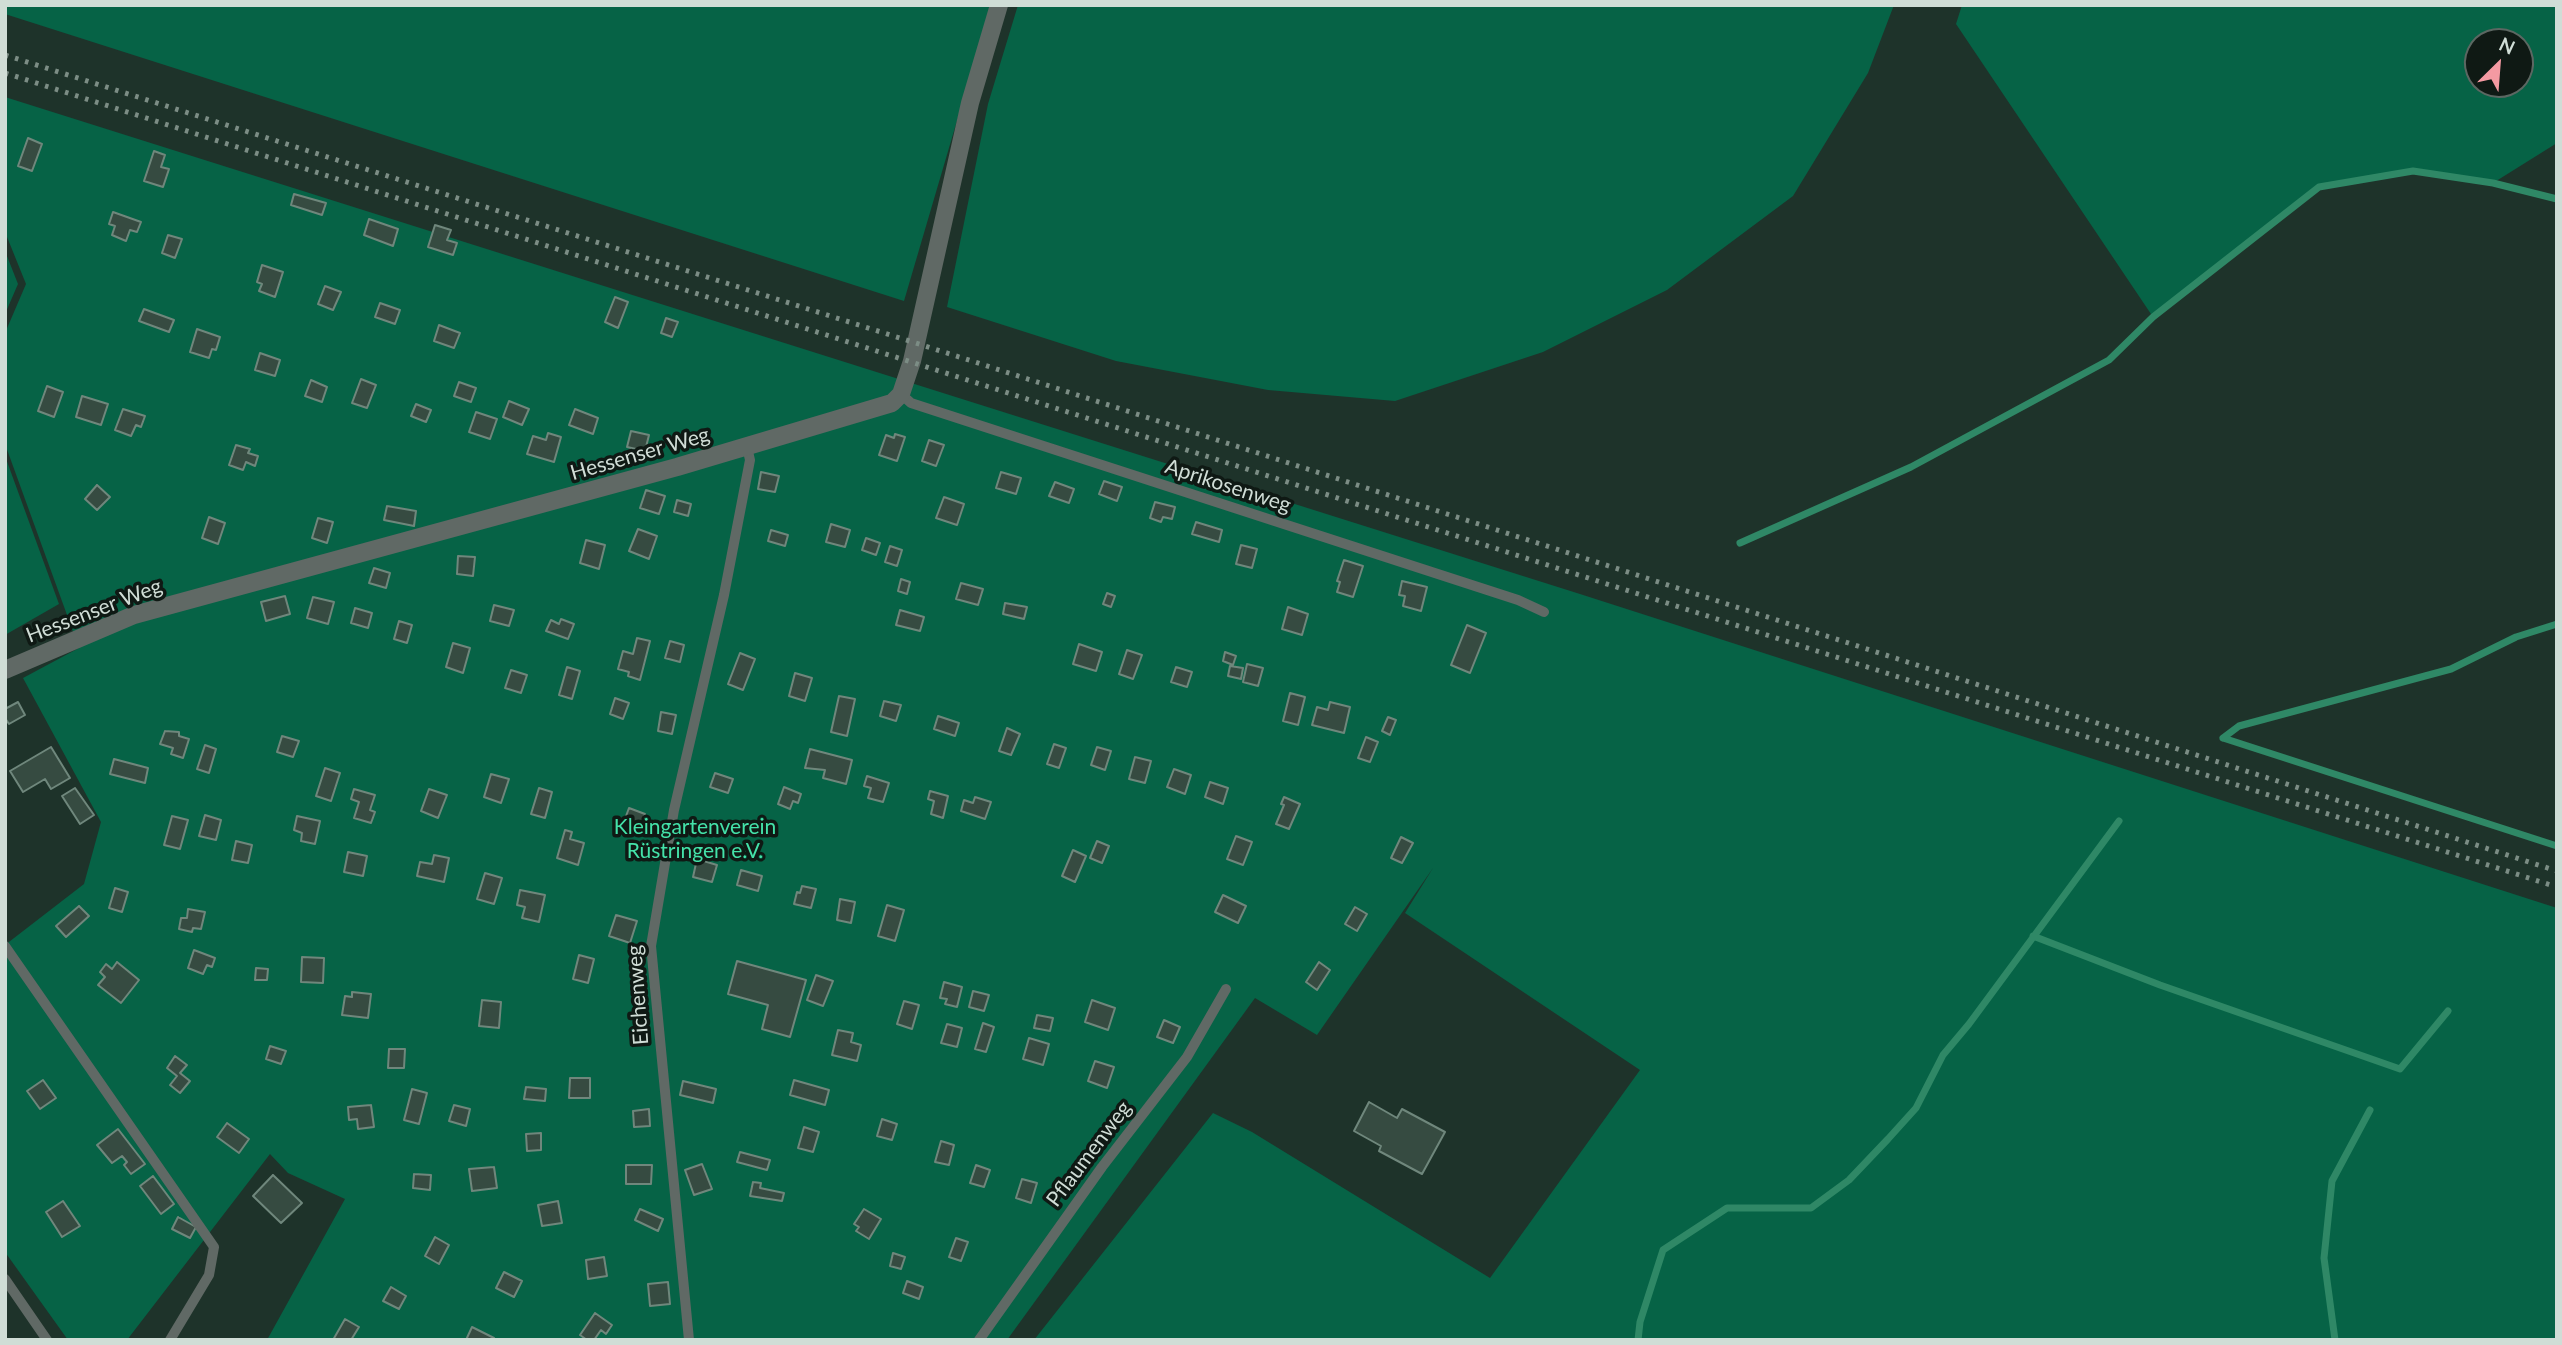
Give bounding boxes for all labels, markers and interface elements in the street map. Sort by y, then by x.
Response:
north arrow [2464,28,2534,98]
text: N [2496,32,2519,59]
street label: Hessenser Weg [568,422,712,486]
street label: Aprikosenweg [1162,454,1294,518]
street label: Hessenser Weg [22,574,166,648]
park label: Kleingartenverein Rüstringen e.V. [614,814,776,864]
street label: Eichenweg [622,944,654,1046]
street label: Pflaumenweg [1041,1096,1137,1212]

